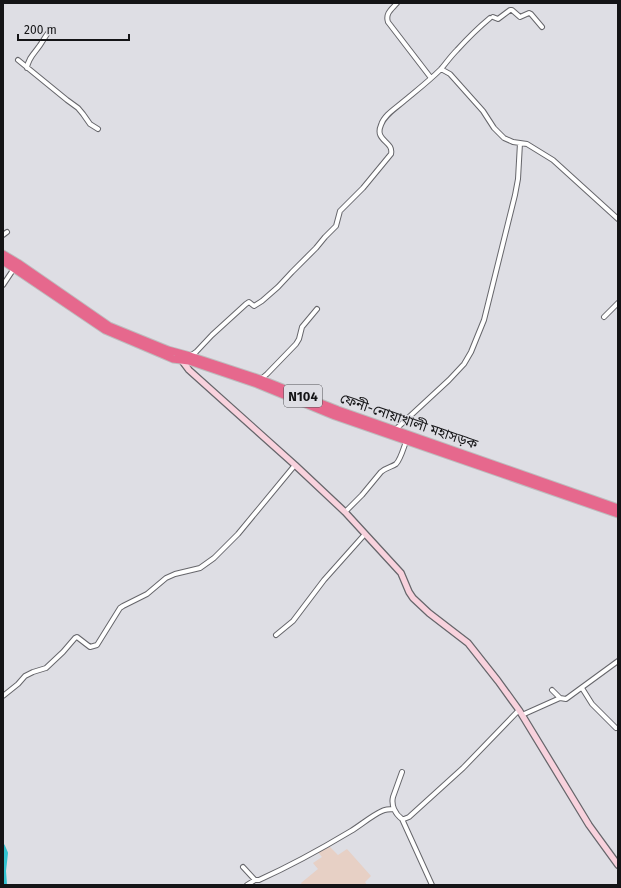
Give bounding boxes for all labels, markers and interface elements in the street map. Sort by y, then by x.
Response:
scale bar [18,16,129,42]
text: 200 m [24,23,57,37]
road number: N104 [284,385,322,407]
street label: ফেনী-নোয়াখালী মহাসড়ক [338,390,481,453]

